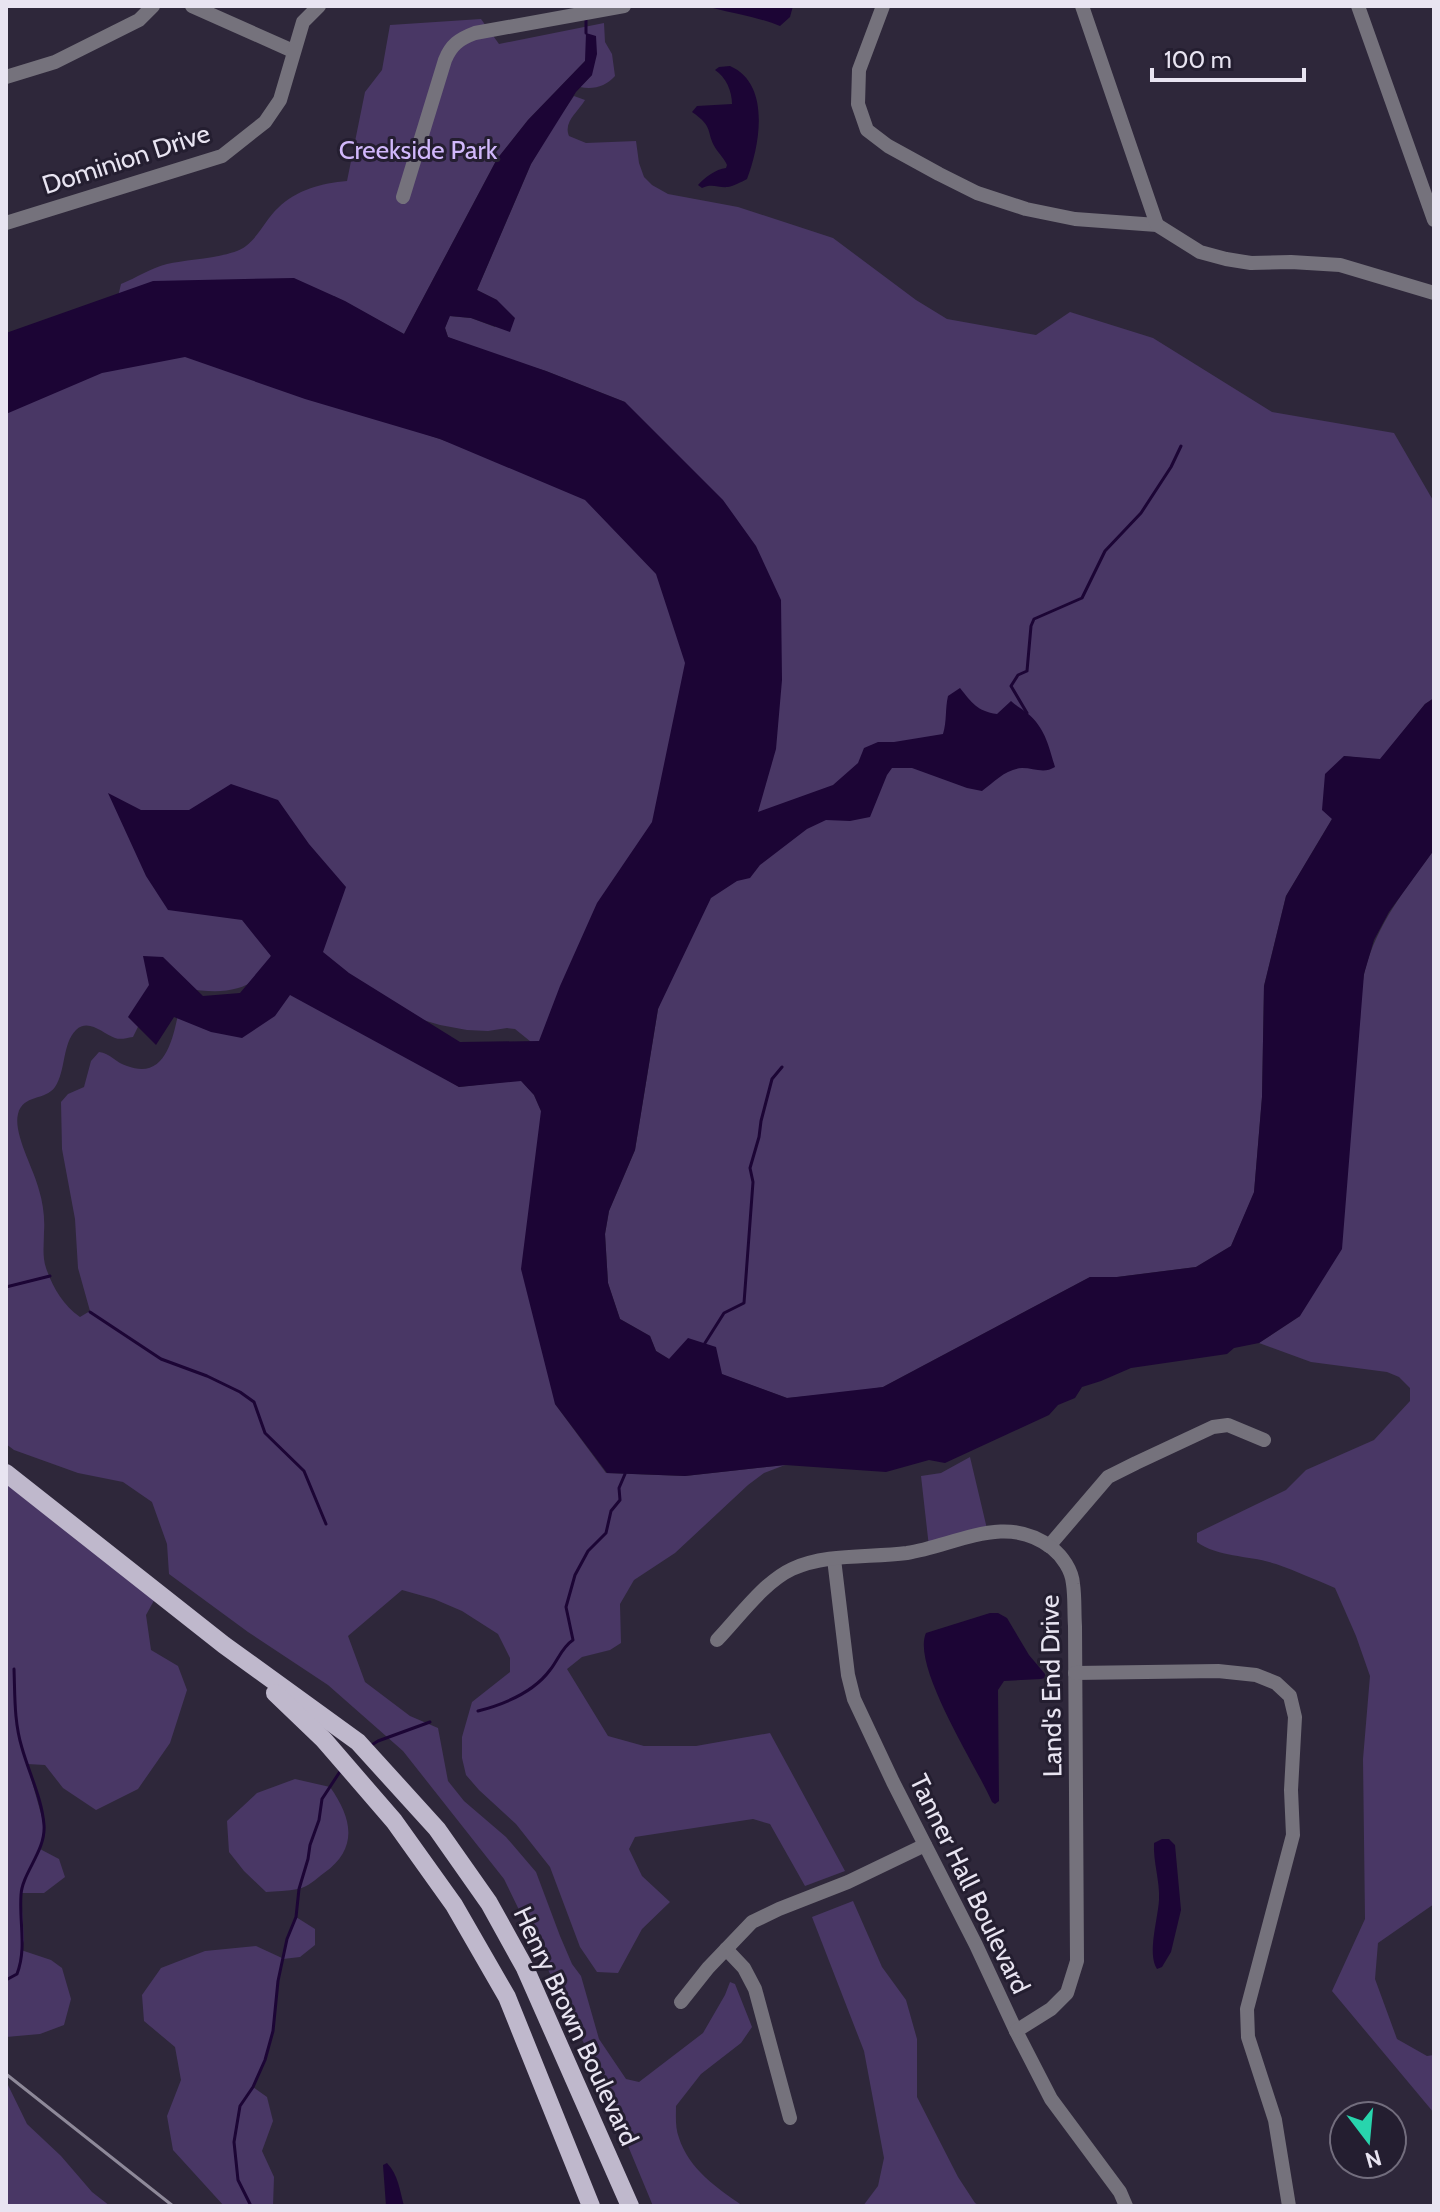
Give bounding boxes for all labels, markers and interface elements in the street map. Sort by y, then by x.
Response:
scale bar [1152,32,1304,82]
text: 100 m [1164,45,1232,74]
street label: Dominion Drive [38,117,214,201]
park label: Creekside Park [339,134,498,166]
street label: Land's End Drive [1033,1594,1069,1778]
street label: Tanner Hall Boulevard [903,1769,1037,1999]
street label: Henry Brown Boulevard [507,1902,645,2150]
north arrow [1328,2100,1408,2180]
text: N [1362,2144,1385,2174]

